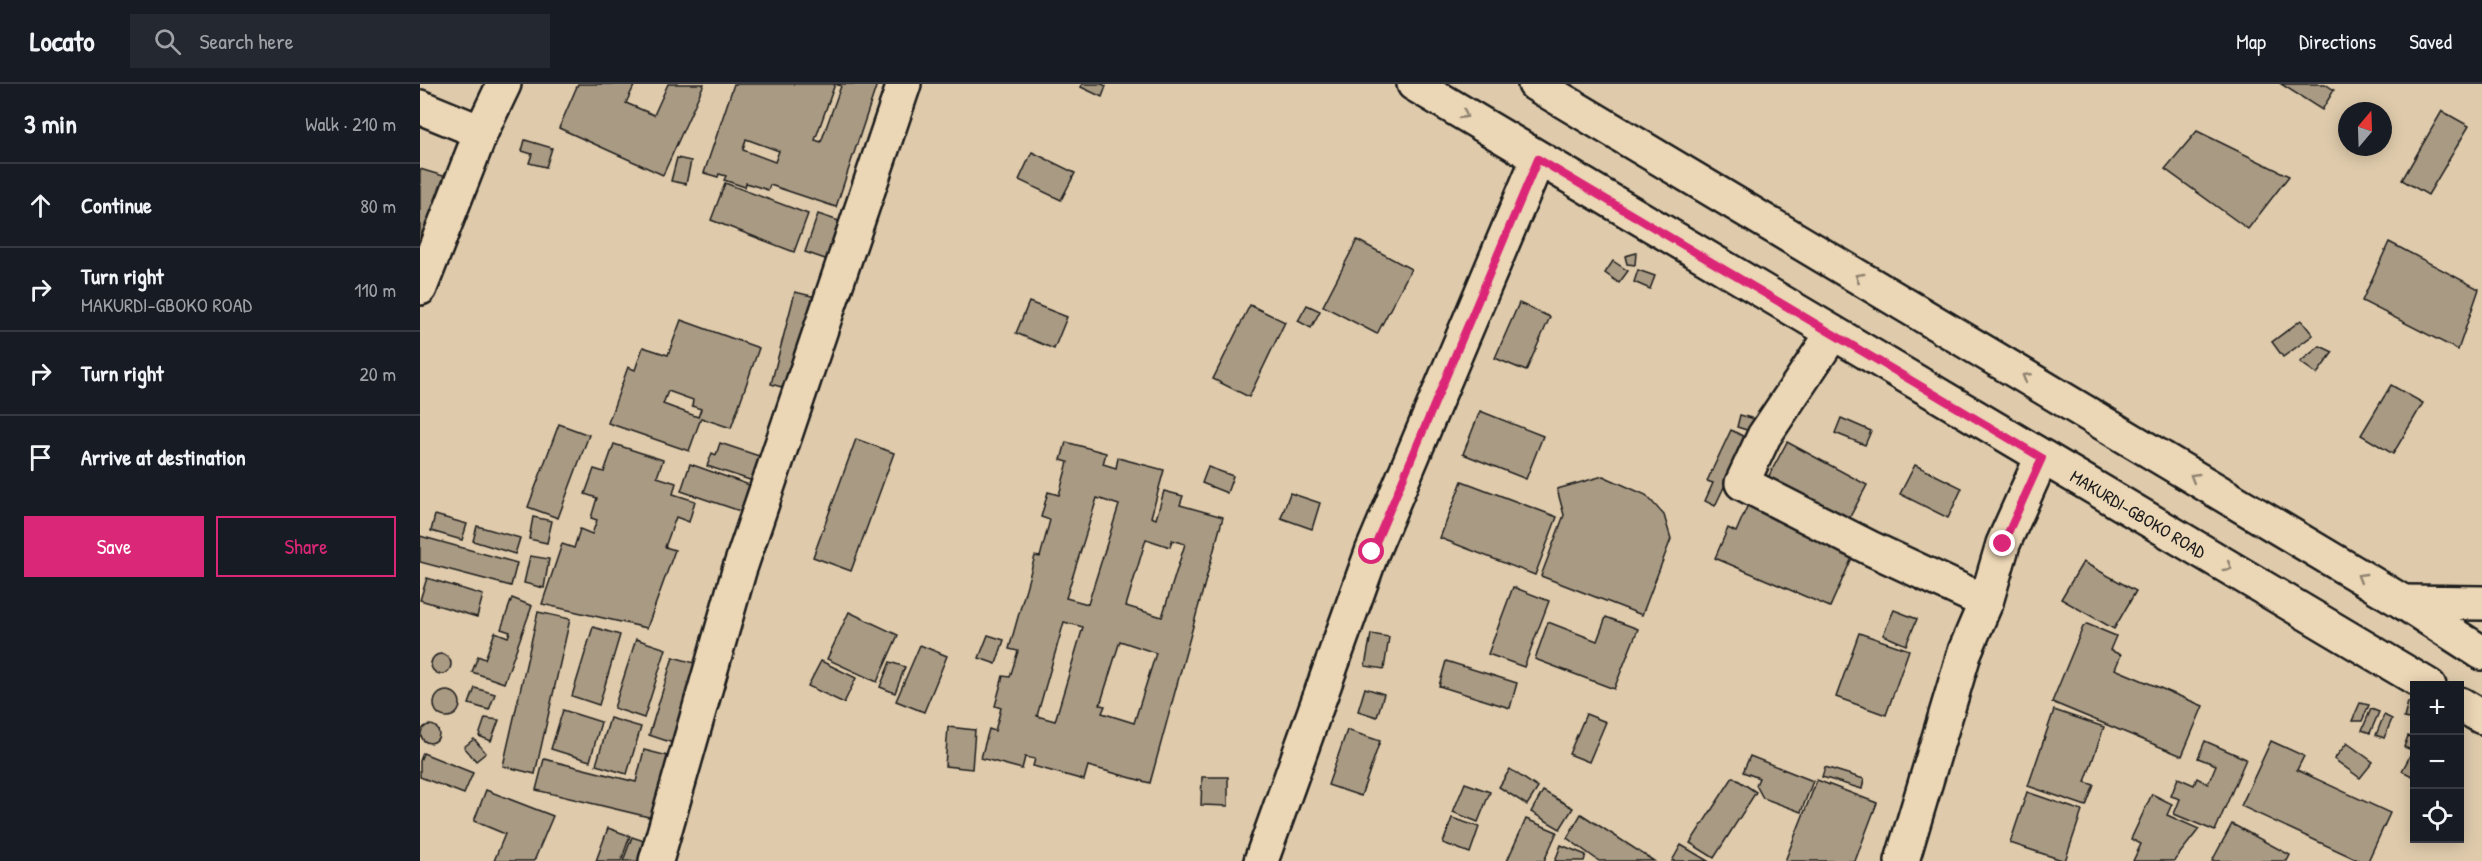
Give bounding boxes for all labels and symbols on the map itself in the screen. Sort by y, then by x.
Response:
north arrow [2338,102,2392,156]
one-way arrow [1458,107,1468,119]
one-way arrow [1855,273,1865,285]
one-way arrow [2022,373,2032,385]
street label: MAKURDI-GBOKO ROAD [2066,464,2211,565]
one-way arrow [2190,473,2200,485]
route end [1989,530,2015,556]
route start [1358,538,1384,564]
one-way arrow [2222,560,2232,571]
one-way arrow [2357,573,2367,585]

